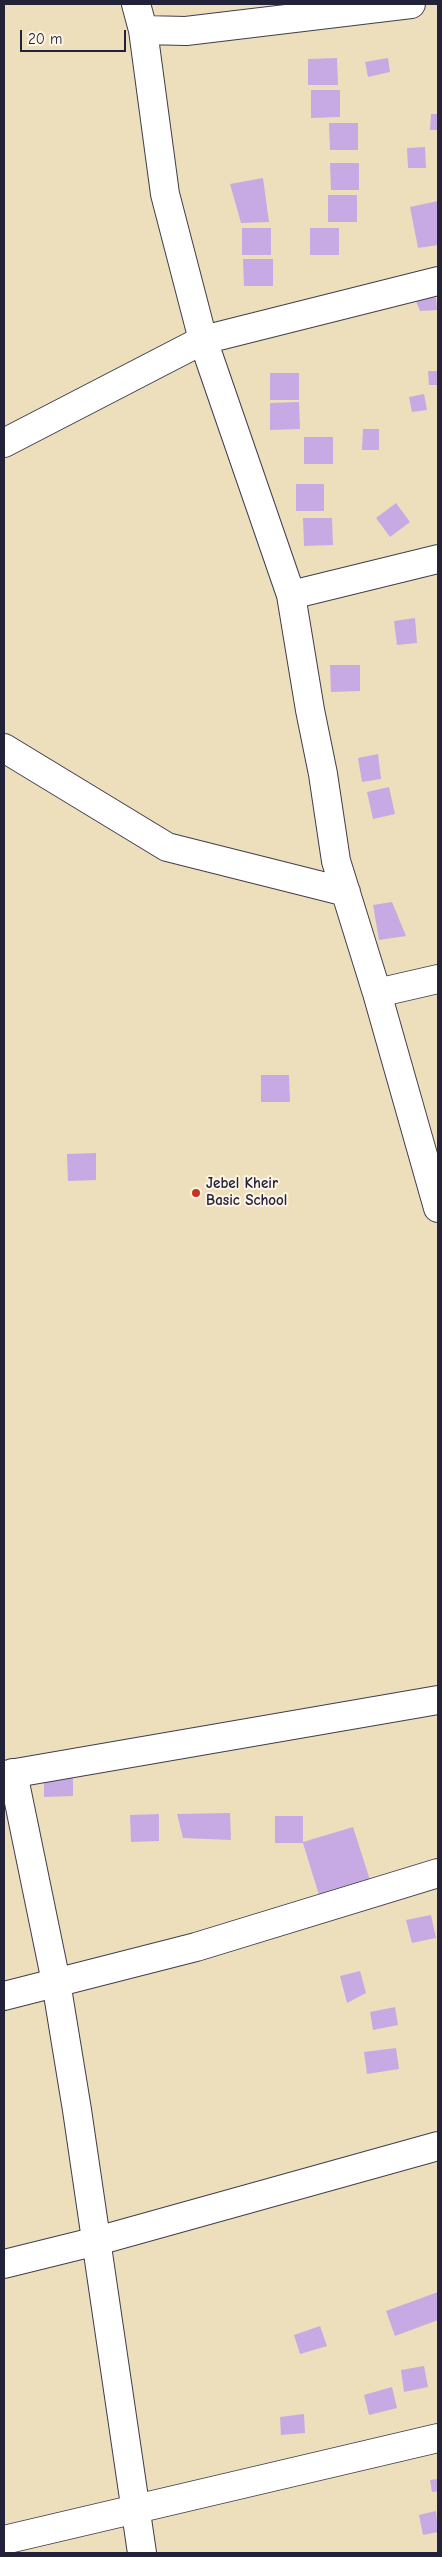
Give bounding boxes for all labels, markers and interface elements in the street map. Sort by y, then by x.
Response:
scale bar [22,20,129,52]
text: 20 m [28,30,62,48]
place label: Jebel Kheir Basic School [206,1175,287,1210]
marker: Jebel Kheir Basic School [190,1187,202,1199]

